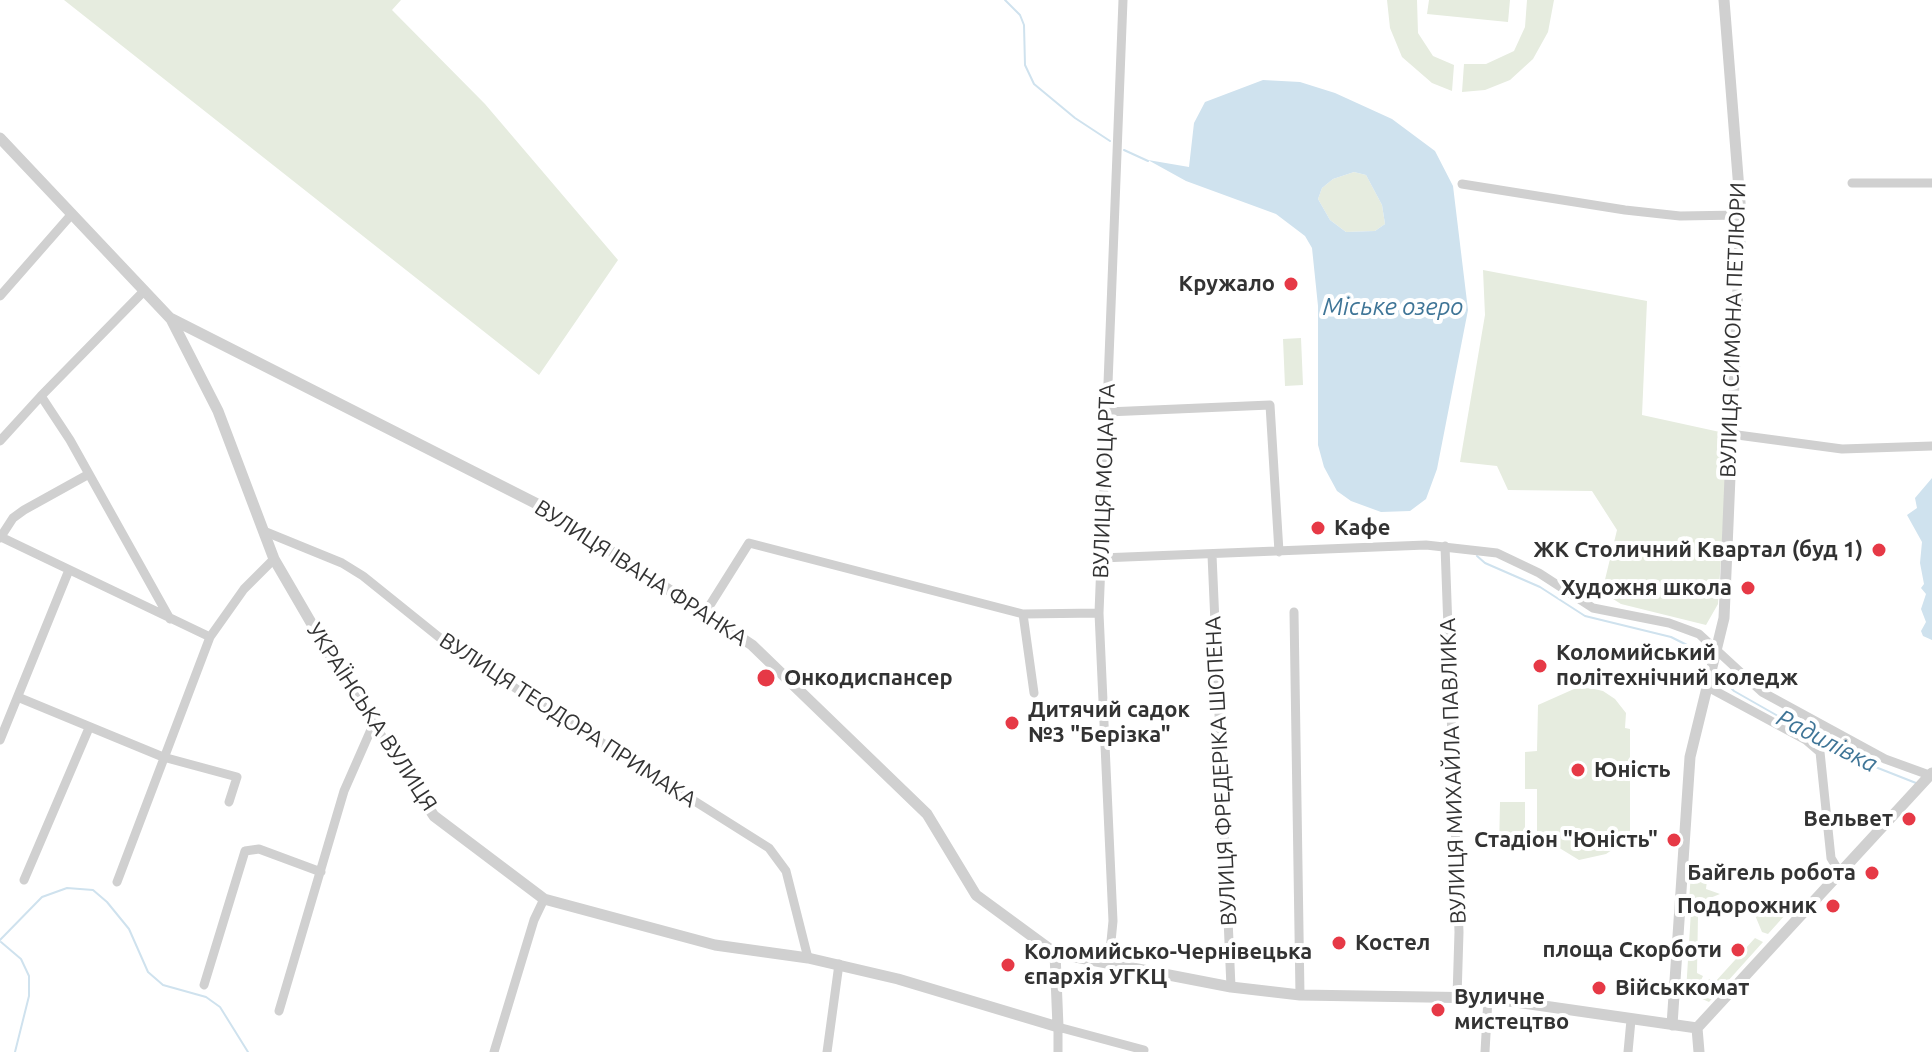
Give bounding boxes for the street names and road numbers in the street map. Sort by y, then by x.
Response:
street label: ВУЛИЦЯ СИМОНА ПЕТЛЮРИ [1715,182,1751,478]
street label: ВУЛИЦЯ МОЦАРТА [1087,383,1121,579]
street label: ВУЛИЦЯ ІВАНА ФРАНКА [530,494,752,652]
street label: ВУЛИЦЯ ФРЕДЕРІКА ШОПЕНА [1200,615,1242,927]
street label: ВУЛИЦЯ МИХАЙЛА ПАВЛИКА [1434,617,1472,925]
street label: УКРАЇНСЬКА ВУЛИЦЯ [301,618,443,816]
street label: ВУЛИЦЯ ТЕОДОРА ПРИМАКА [435,627,701,813]

